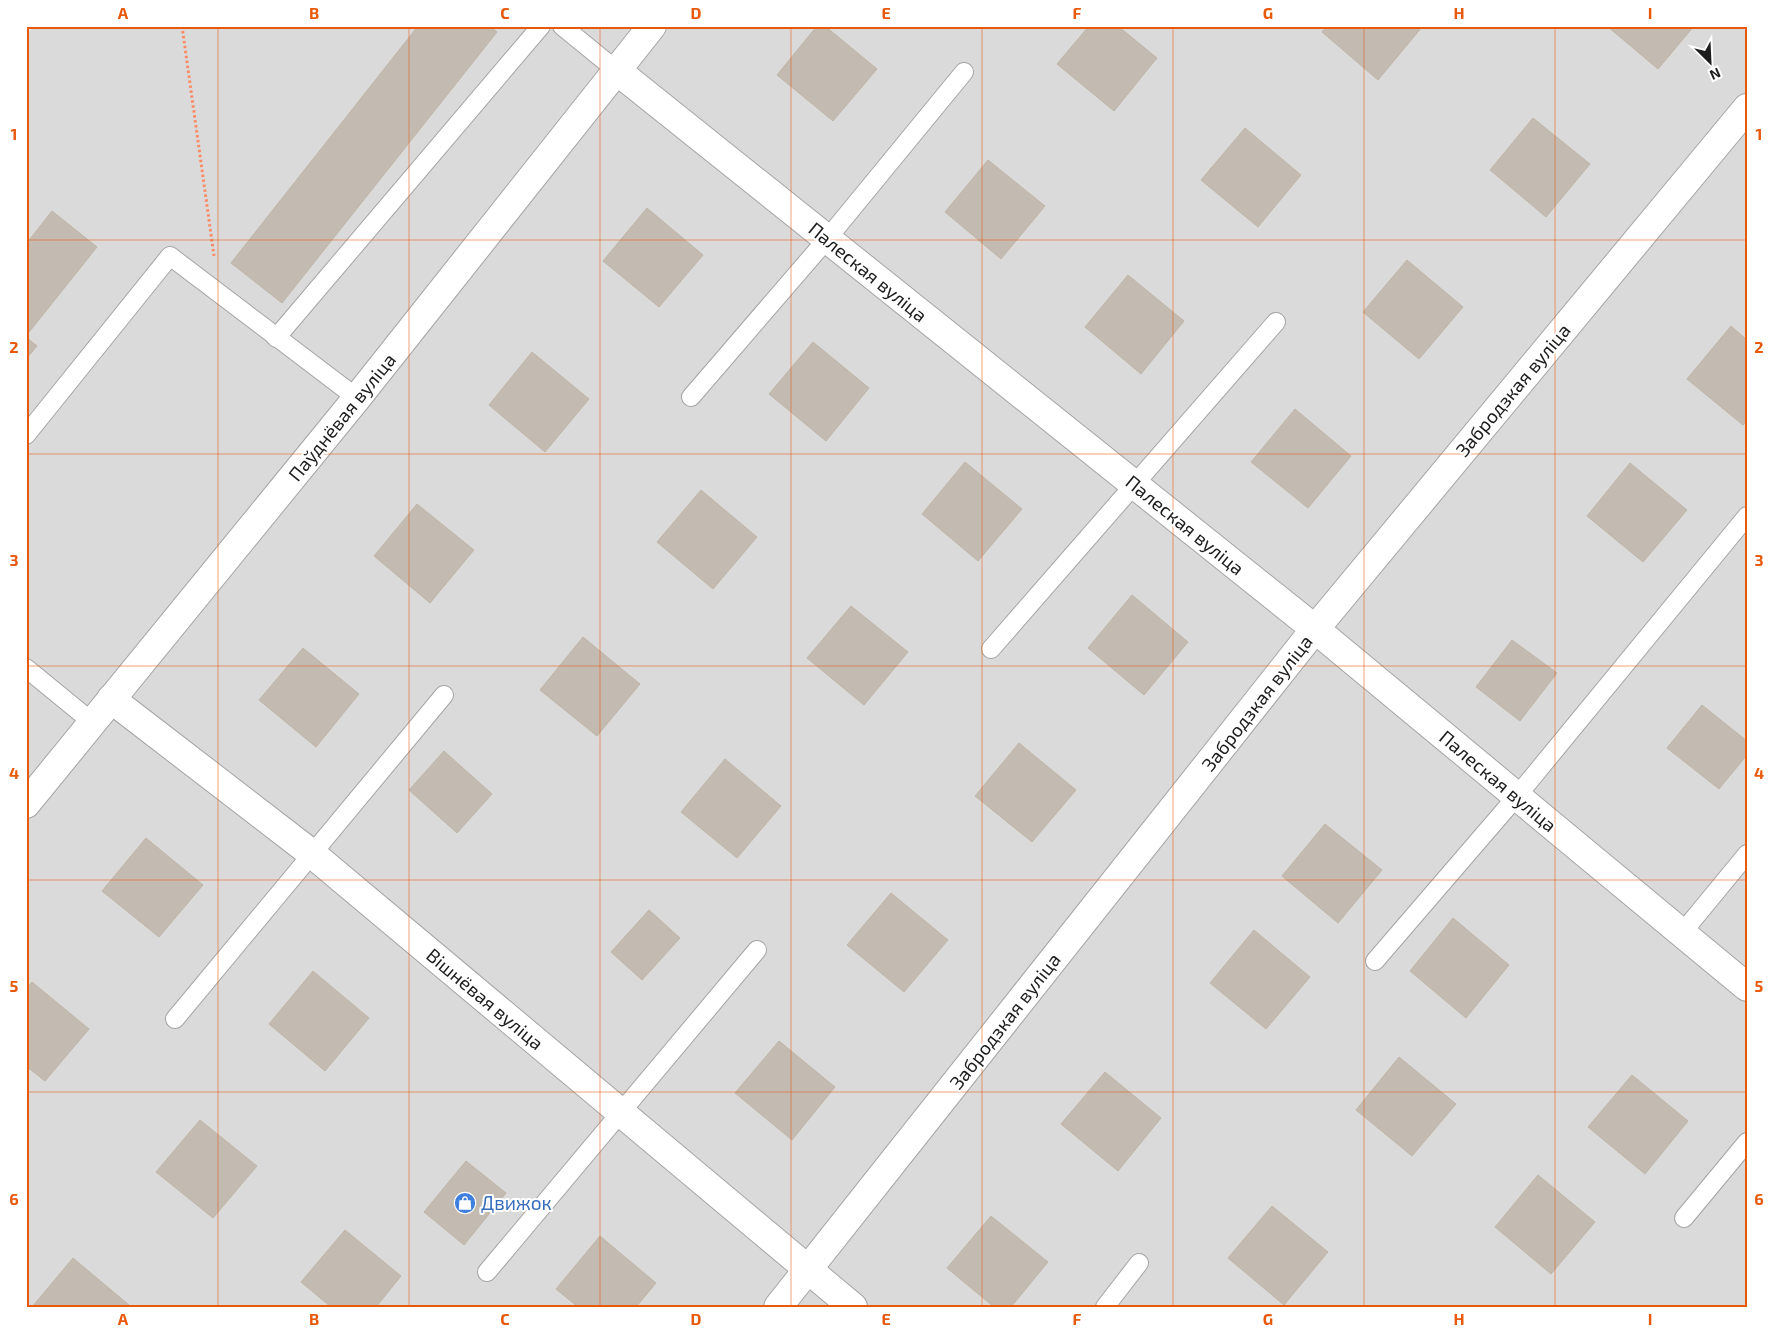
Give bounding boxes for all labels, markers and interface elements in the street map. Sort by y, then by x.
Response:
text: A [118,3,129,22]
text: B [309,3,319,22]
text: C [500,3,510,22]
text: D [691,3,702,22]
text: E [881,3,891,22]
text: F [1073,3,1082,22]
text: G [1263,3,1273,22]
text: H [1453,3,1465,22]
text: I [1648,3,1652,22]
north arrow [1686,38,1736,88]
text: N [1707,65,1724,84]
text: 1 [11,124,17,143]
text: 1 [1756,124,1762,143]
street label: Палеская вуліца [804,217,932,327]
street label: Забродзкая вуліца [1450,319,1576,461]
text: 2 [9,337,19,356]
text: 2 [1754,337,1764,356]
street label: Паўднёвая вуліца [283,348,401,486]
street label: Палеская вуліца [1121,470,1249,580]
text: 3 [9,550,19,569]
text: 3 [1754,550,1764,569]
street label: Забродзкая вуліца [1196,630,1318,776]
street label: Палеская вуліца [1434,725,1562,837]
text: 4 [9,763,19,782]
text: 4 [1754,763,1764,782]
street label: Вішнёвая вуліца [421,943,549,1055]
street label: Забродзкая вуліца [944,948,1066,1094]
text: 5 [10,976,19,995]
text: 5 [1755,976,1764,995]
text: 6 [9,1189,19,1208]
text: 6 [1754,1189,1764,1208]
shop icon: Движок [453,1191,477,1215]
place label: Движок [481,1191,552,1214]
text: A [118,1309,129,1328]
text: B [309,1309,319,1328]
text: C [500,1309,510,1328]
text: D [691,1309,702,1328]
text: E [881,1309,891,1328]
text: F [1073,1309,1082,1328]
text: G [1263,1309,1273,1328]
text: H [1453,1309,1465,1328]
text: I [1648,1309,1652,1328]

